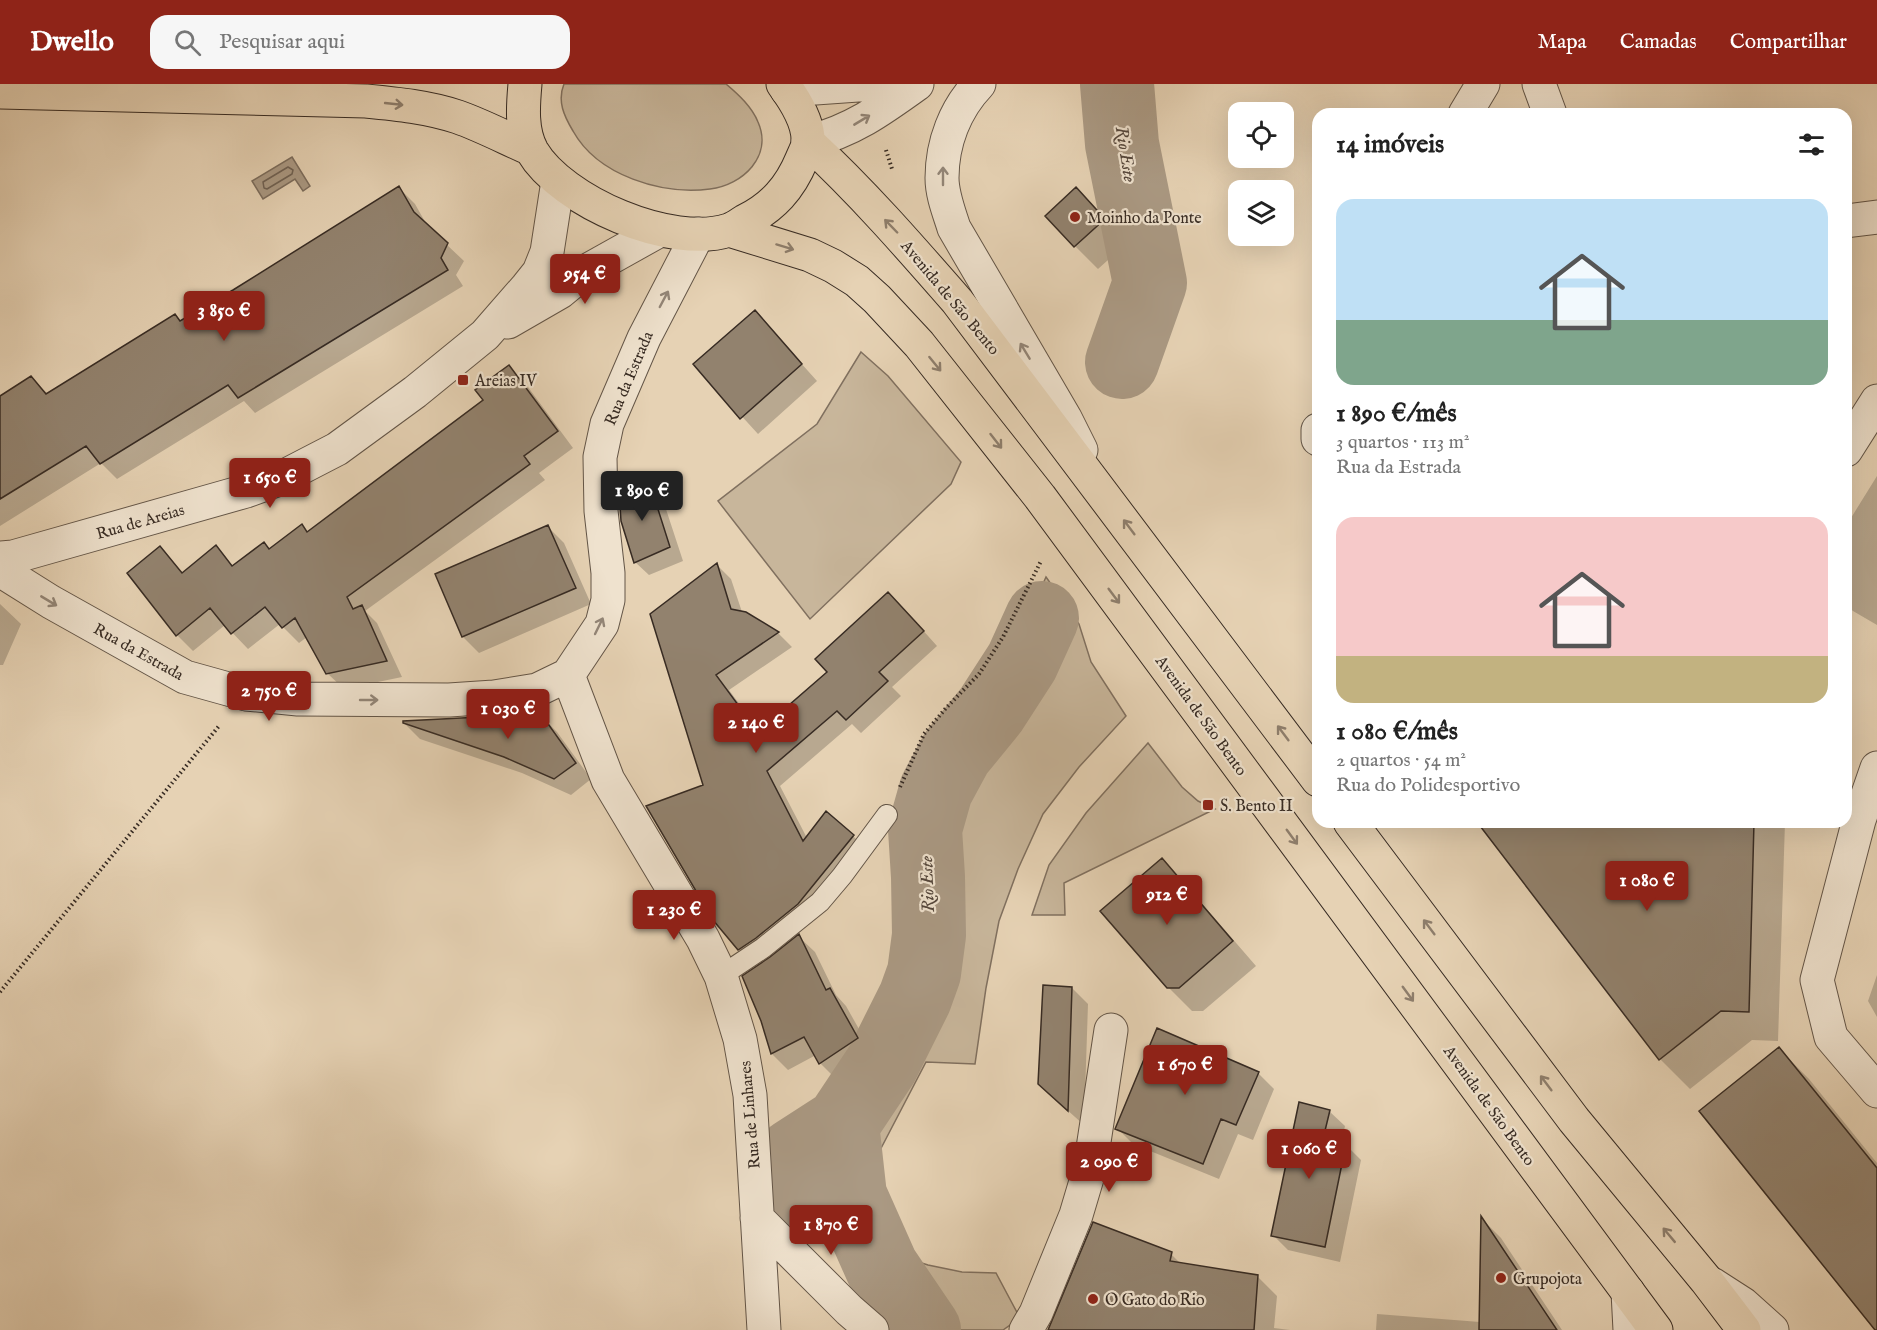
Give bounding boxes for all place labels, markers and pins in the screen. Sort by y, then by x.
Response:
place label: Moinho da Ponte [1087,209,1202,229]
marker: Moinho da Ponte [1068,210,1082,224]
pin: 954 € [543,254,627,305]
pin: 3 850 € [169,291,279,342]
place label: Areias IV [474,372,537,392]
marker: Areias IV [456,373,470,387]
pin: 1 650 € [215,458,325,509]
pin: 1 890 € [587,471,697,522]
pin: 2 750 € [214,671,324,722]
pin: 1 030 € [453,689,563,740]
pin: 2 140 € [701,703,811,754]
place label: S. Bento II [1220,797,1293,817]
marker: S. Bento II [1201,798,1215,812]
pin: 1 080 € [1592,861,1702,912]
pin: 912 € [1125,875,1209,926]
pin: 1 230 € [619,890,729,941]
pin: 1 670 € [1130,1045,1240,1096]
pin: 1 060 € [1254,1129,1364,1180]
pin: 2 090 € [1054,1142,1164,1193]
pin: 1 870 € [776,1205,886,1256]
place label: Grupojota [1513,1270,1582,1290]
marker: Grupojota [1494,1271,1508,1285]
place label: O Gato do Rio [1105,1291,1205,1311]
marker: O Gato do Rio [1086,1292,1100,1306]

